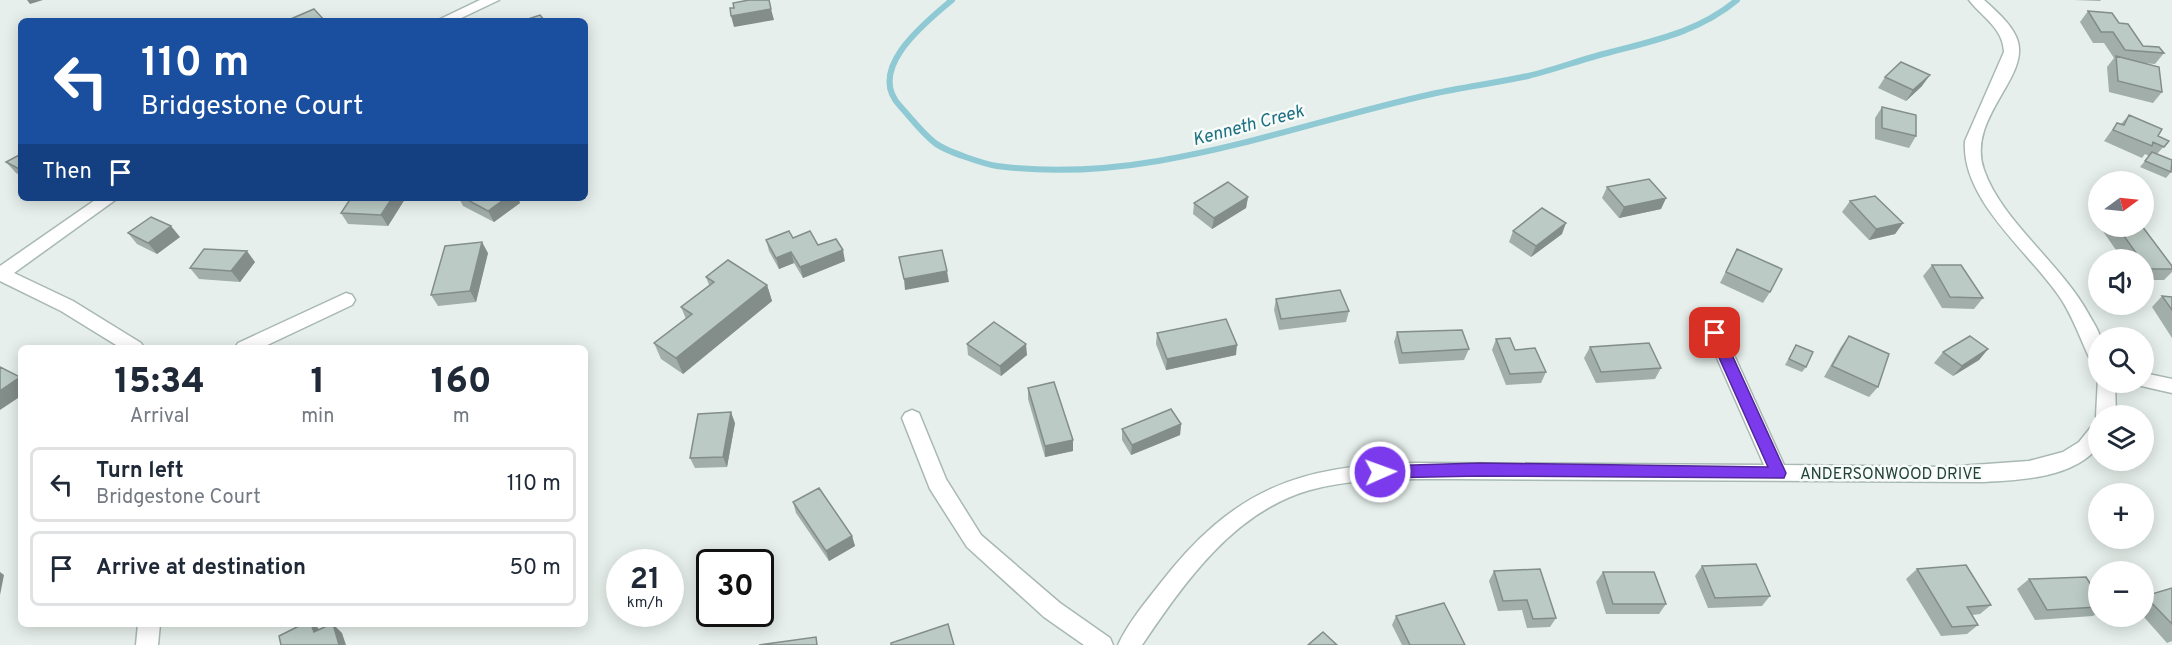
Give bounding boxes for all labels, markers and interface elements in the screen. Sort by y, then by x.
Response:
text: 110 m [141,38,250,91]
icon: left [42,42,120,120]
text: Bridgestone Court [141,90,363,124]
water label: Kenneth Creek [1190,100,1307,152]
icon: arrive [104,156,137,189]
text: Then [42,159,92,186]
north arrow [2088,171,2154,237]
map controls [2088,171,2154,627]
button: sound [2088,249,2154,315]
pin [1689,307,1740,358]
icon: arrive [1698,316,1731,349]
button: search [2088,327,2154,393]
text: 15:34 [114,360,205,406]
text: 1 [310,360,325,406]
text: 160 [431,360,492,406]
text: Arrival [130,404,189,430]
text: min [301,404,334,430]
text: m [453,404,470,430]
button: layers [2088,405,2154,471]
position arrow [1348,440,1412,504]
text: Turn left [96,458,184,485]
street label: ANDERSONWOOD DRIVE [1800,465,1982,485]
icon: left [45,468,78,501]
text: 110 m [507,471,561,498]
button: + [2088,483,2154,549]
text: Bridgestone Court [96,485,261,511]
speed limit sign: 30 [696,549,774,627]
icon: arrive [45,552,78,585]
text: Arrive at destination [96,555,306,582]
text: 50 m [509,555,561,582]
button: − [2088,561,2154,627]
text: 21 [630,562,660,599]
text: km/h [627,594,663,613]

